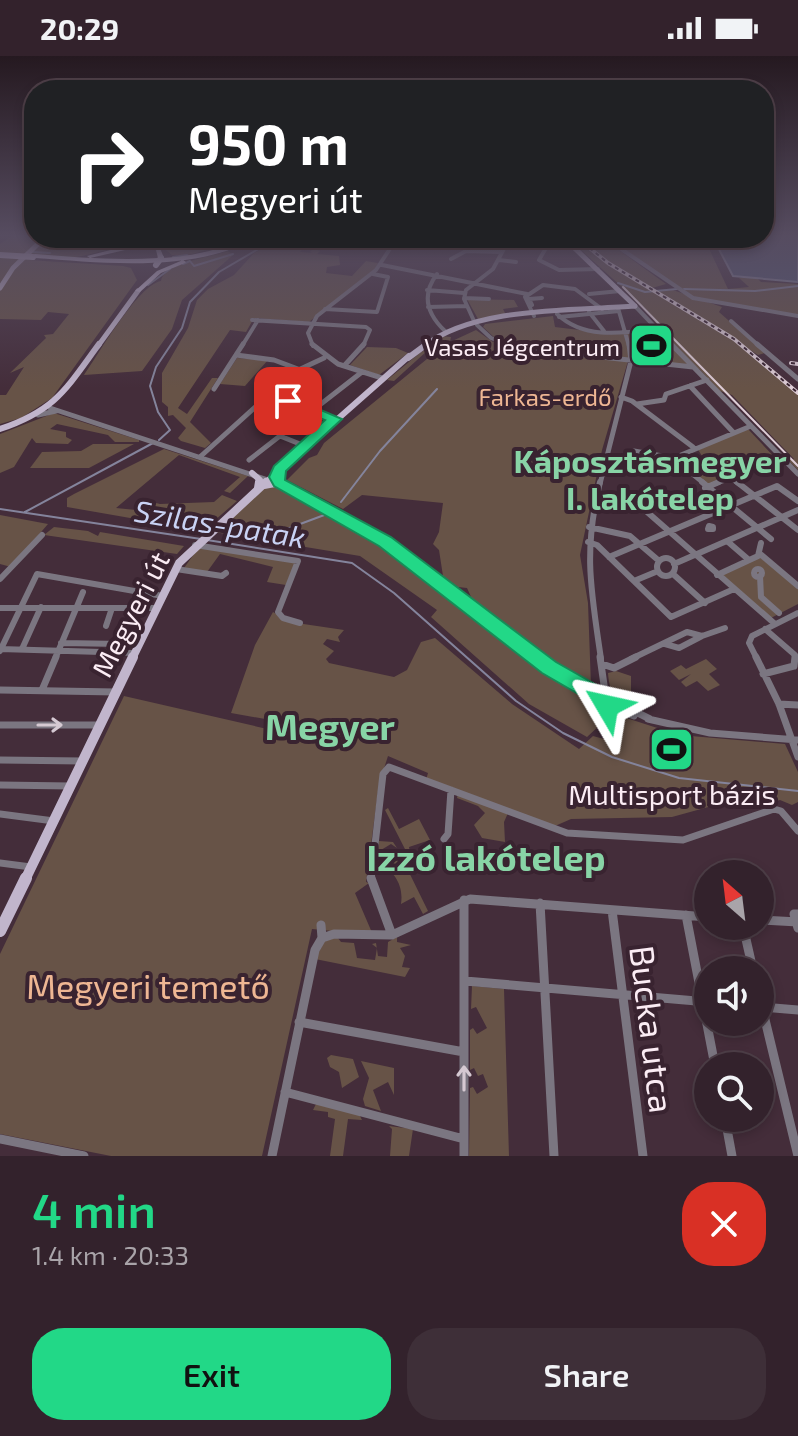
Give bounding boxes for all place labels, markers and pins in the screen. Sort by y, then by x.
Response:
sports icon: Vasas Jégcentrum [627,322,675,370]
place label: Vasas Jégcentrum [424,332,620,361]
pin [254,367,322,435]
sports icon: Multisport bázis [648,725,696,773]
place label: Multisport bázis [568,777,776,811]

